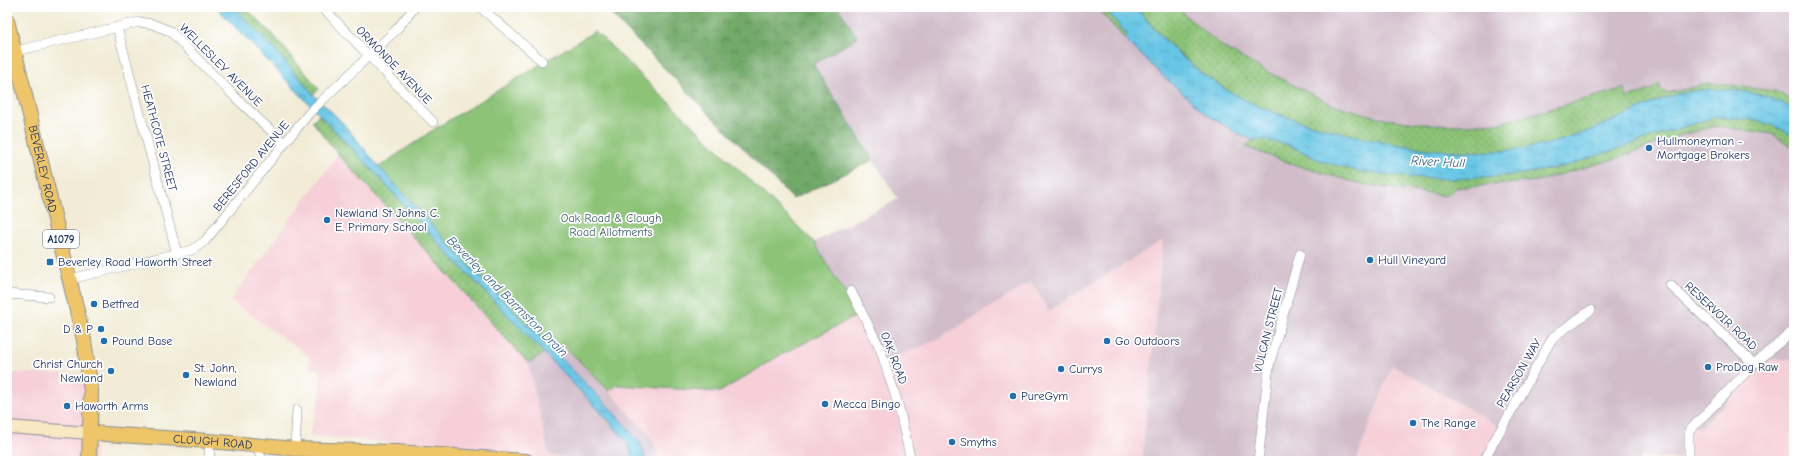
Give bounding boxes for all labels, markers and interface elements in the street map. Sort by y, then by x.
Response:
street label: WELLESLEY AVENUE [177,21,265,109]
street label: ORMONDE AVENUE [353,23,435,107]
street label: HEATHCOTE STREET [138,83,180,193]
street label: BERESFORD AVENUE [210,118,292,214]
street label: BEVERLEY ROAD [26,124,60,214]
place label: Hullmoneyman - Mortgage Brokers [1657,134,1750,162]
marker: Hullmoneyman - Mortgage Brokers [1644,143,1654,153]
water label: River Hull [1411,153,1466,170]
place label: Newland St Johns C. E. Primary School [335,206,439,234]
park label: Oak Road & Clough Road Allotments [561,211,661,239]
marker: Newland St Johns C. E. Primary School [322,215,332,225]
road number: A1079 [43,230,79,248]
water label: Beverley and Barmston Drain [444,233,571,360]
place label: Hull Vineyard [1378,253,1446,267]
place label: Beverley Road Haworth Street [58,255,212,269]
marker: Hull Vineyard [1365,255,1375,265]
marker: Beverley Road Haworth Street [45,257,55,267]
street label: RESERVOIR ROAD [1682,279,1760,353]
street label: VULCAN STREET [1251,285,1286,374]
place label: Betfred [102,297,139,311]
marker: Betfred [89,299,99,309]
place label: D & P [63,322,93,336]
marker: D & P [96,324,106,334]
street label: OAK ROAD [878,330,910,386]
place label: Pound Base [112,334,172,348]
place label: Go Outdoors [1115,334,1180,348]
street label: PEARSON WAY [1494,335,1545,410]
marker: Pound Base [99,336,109,346]
marker: Go Outdoors [1102,336,1112,346]
place label: Christ Church Newland [33,357,103,385]
place label: ProDog Raw [1716,360,1779,374]
place label: St. John, Newland [194,361,237,389]
place label: Currys [1069,362,1102,376]
marker: ProDog Raw [1703,362,1713,372]
marker: Currys [1056,364,1066,374]
marker: Christ Church Newland [106,366,116,376]
marker: St. John, Newland [181,370,191,380]
place label: PureGym [1021,389,1068,403]
marker: PureGym [1008,391,1018,401]
place label: Mecca Bingo [833,397,900,411]
place label: Haworth Arms [75,399,148,413]
marker: Mecca Bingo [820,399,830,409]
marker: Haworth Arms [62,401,72,411]
place label: The Range [1421,416,1476,430]
marker: The Range [1408,418,1418,428]
street label: CLOUGH ROAD [172,432,253,452]
place label: Smyths [960,435,997,449]
marker: Smyths [947,437,957,447]

